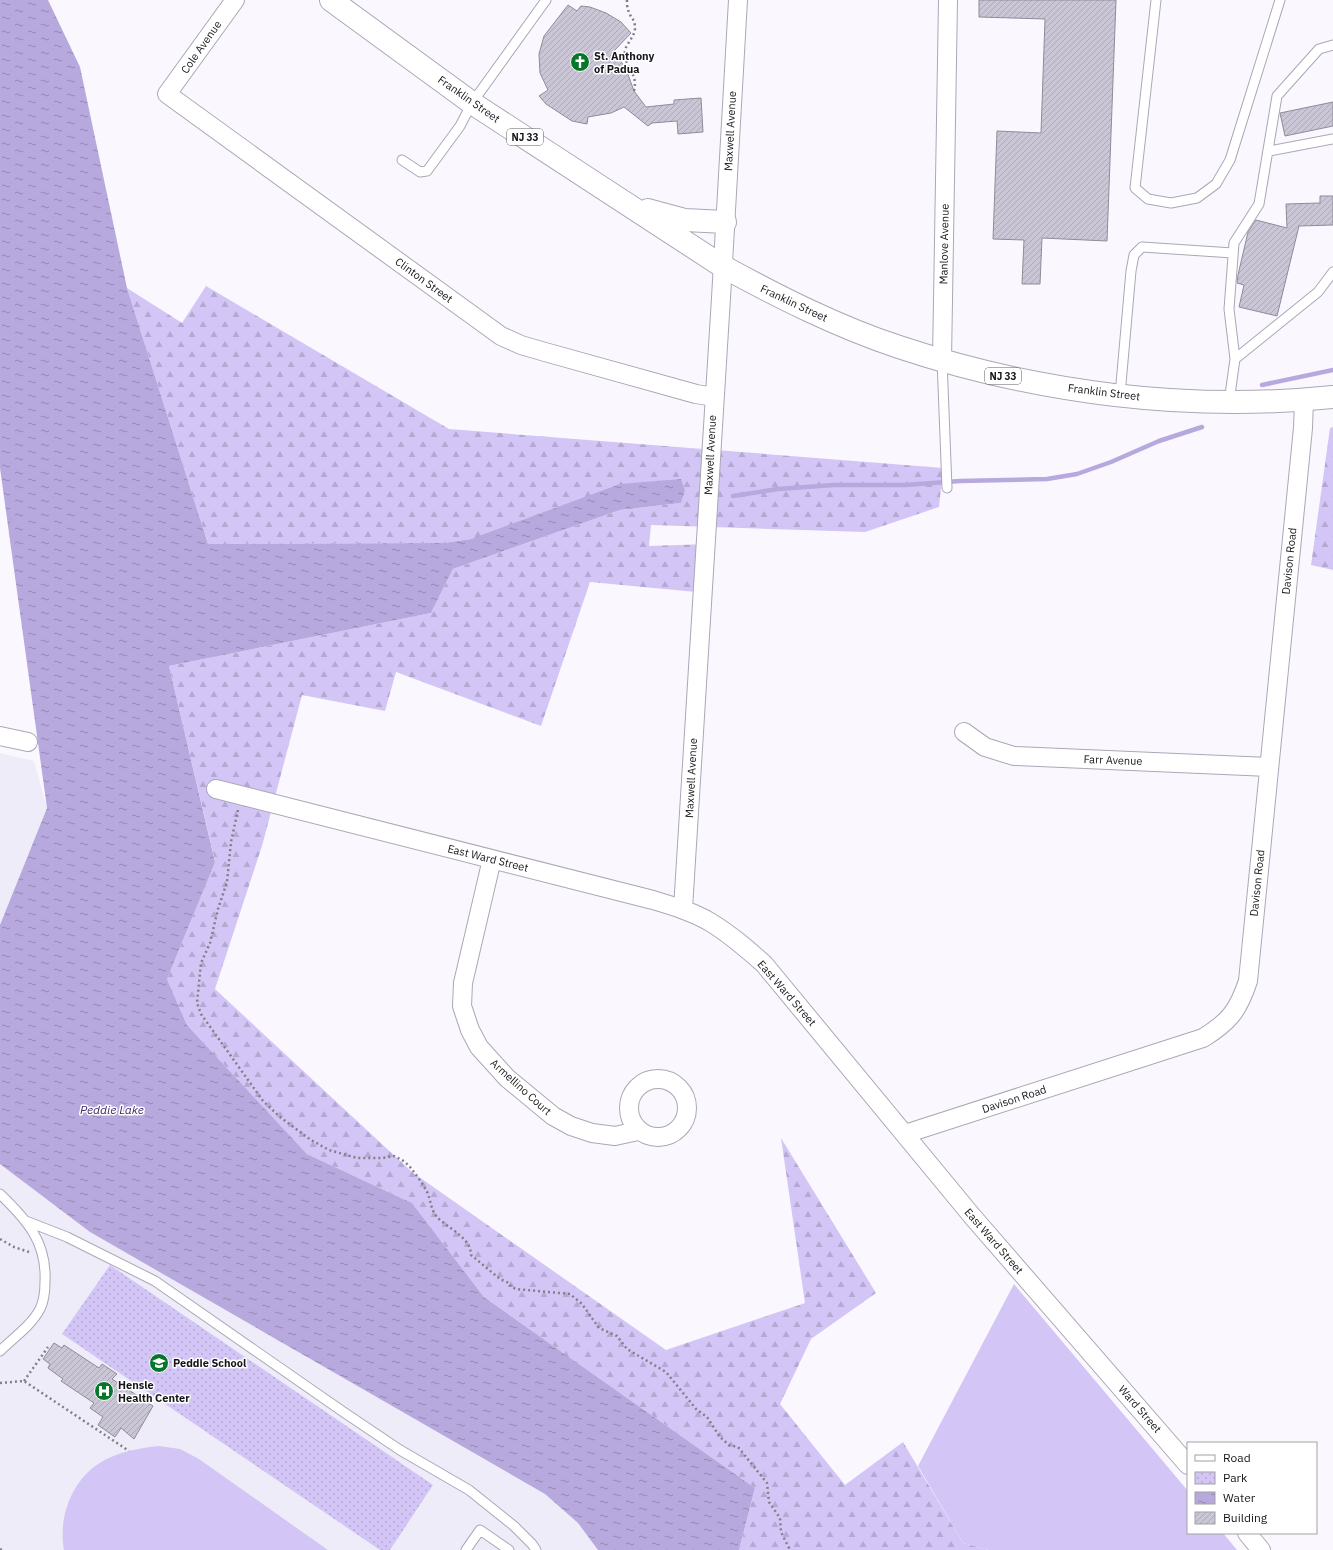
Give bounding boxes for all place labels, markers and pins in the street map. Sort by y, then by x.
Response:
place label: St. Anthony of Padua [594,49,655,76]
church icon: St. Anthony of Padua [569,51,591,73]
school or university icon: Peddie School [148,1352,170,1374]
place label: Peddie School [173,1356,247,1370]
place label: Hensle Health Center [118,1378,190,1405]
hospital icon: Hensle Health Center [93,1380,115,1402]

